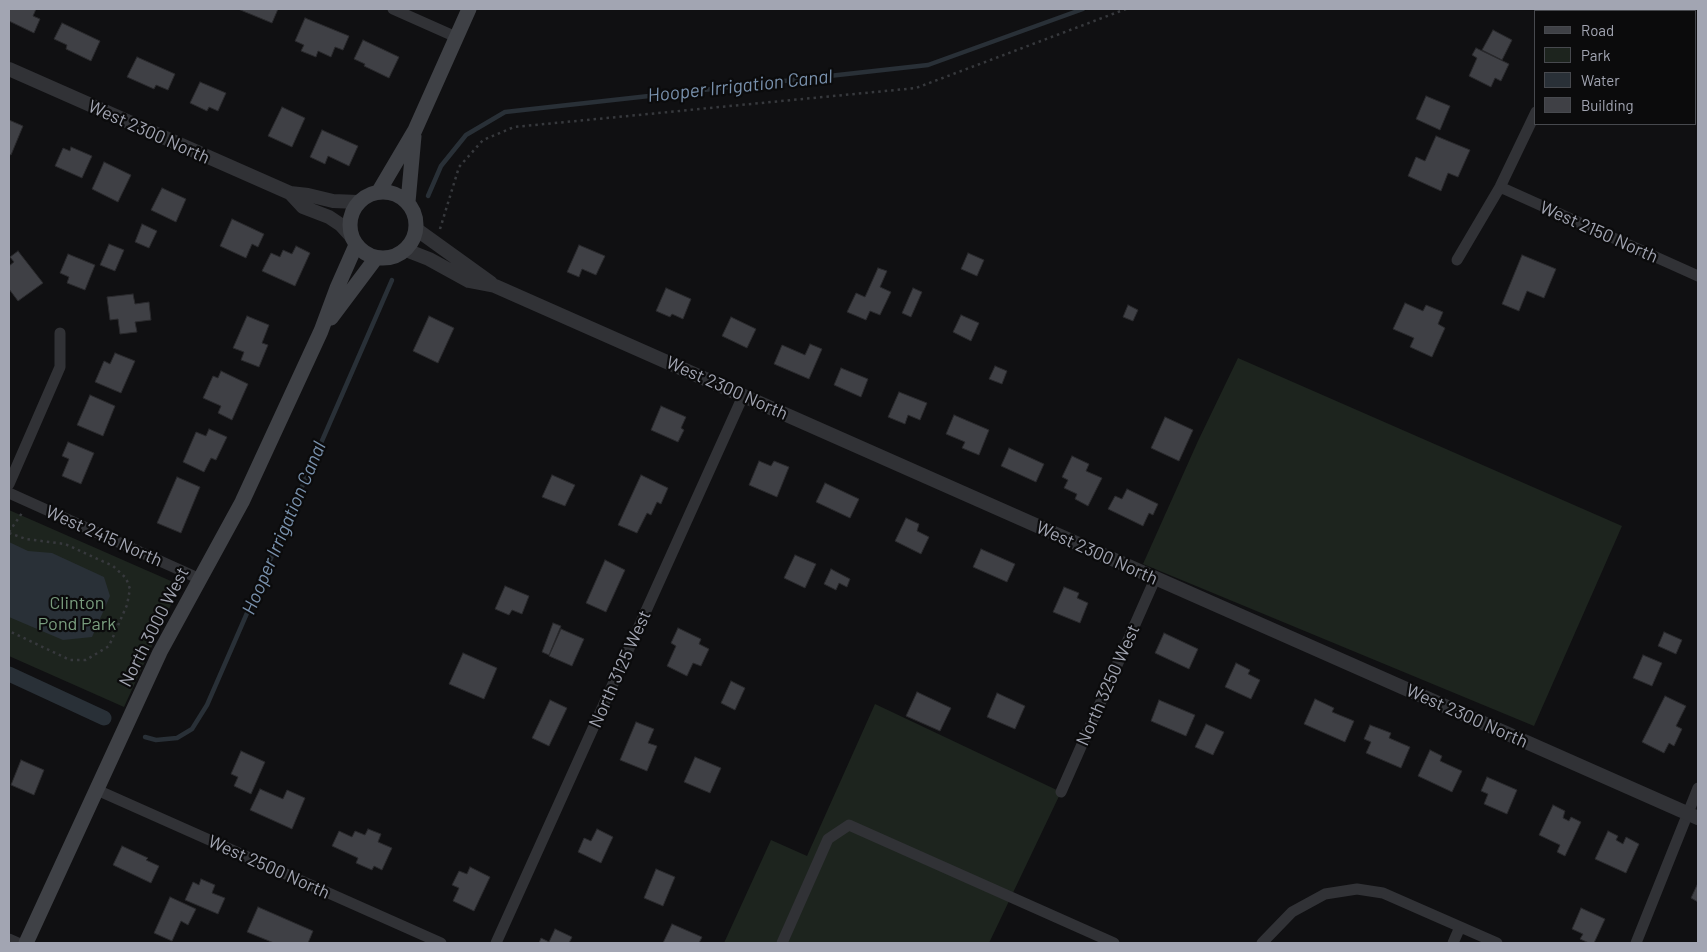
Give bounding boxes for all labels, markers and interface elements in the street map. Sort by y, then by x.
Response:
legend [1534,10,1697,125]
text: Road [1581,21,1614,39]
text: Park [1581,46,1610,64]
water label: Hooper Irrigation Canal [647,65,833,107]
text: Water [1581,71,1620,89]
street label: West 2300 North [85,96,213,168]
text: Building [1581,96,1634,114]
street label: West 2150 North [1537,196,1661,268]
street label: West 2300 North [663,352,791,424]
water label: Hooper Irrigation Canal [237,438,331,618]
street label: West 2415 North [42,501,166,571]
street label: West 2300 North [1033,517,1161,589]
street label: North 3000 West [115,563,193,691]
park label: Clinton Pond Park [38,592,116,634]
street label: North 3125 West [584,607,656,731]
street label: North 3250 West [1072,621,1144,749]
street label: West 2300 North [1403,680,1531,752]
street label: West 2500 North [205,830,333,904]

